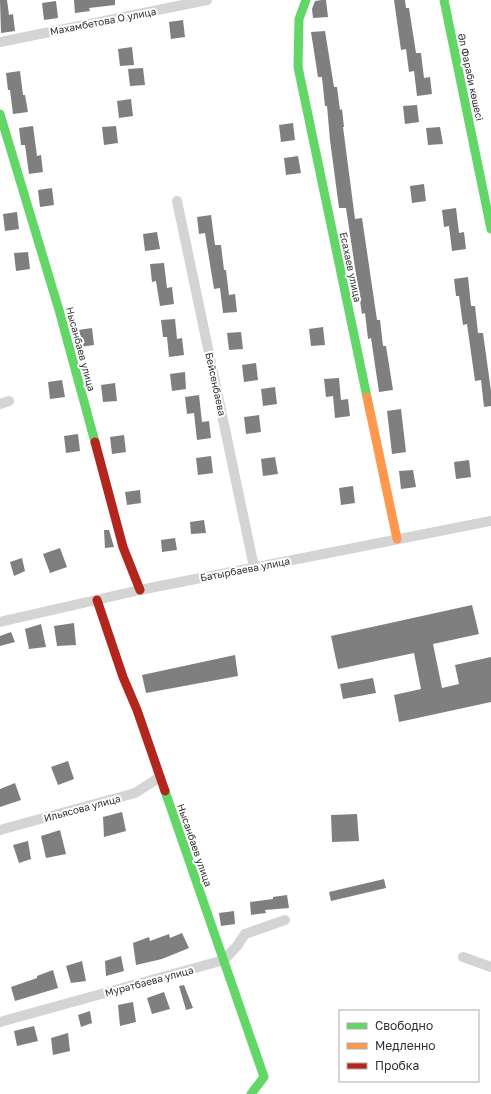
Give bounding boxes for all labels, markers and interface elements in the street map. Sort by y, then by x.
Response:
street label: Махамбетова О улица [49,5,157,37]
street label: Әл Фараби көшесі [456,32,486,122]
street label: Есахаев улица [338,231,364,303]
street label: Нысанбаев улица [64,305,98,393]
street label: Бейсенбаева [203,351,229,417]
street label: Батырбаева улица [199,554,291,584]
street label: Ильясова улица [42,792,122,824]
street label: Нысанбаев улица [175,802,215,888]
street label: Муратбаева улица [103,963,195,999]
legend [339,1010,479,1082]
text: Свободно [375,1018,433,1033]
text: Медленно [375,1038,435,1053]
text: Пробка [375,1058,419,1073]

